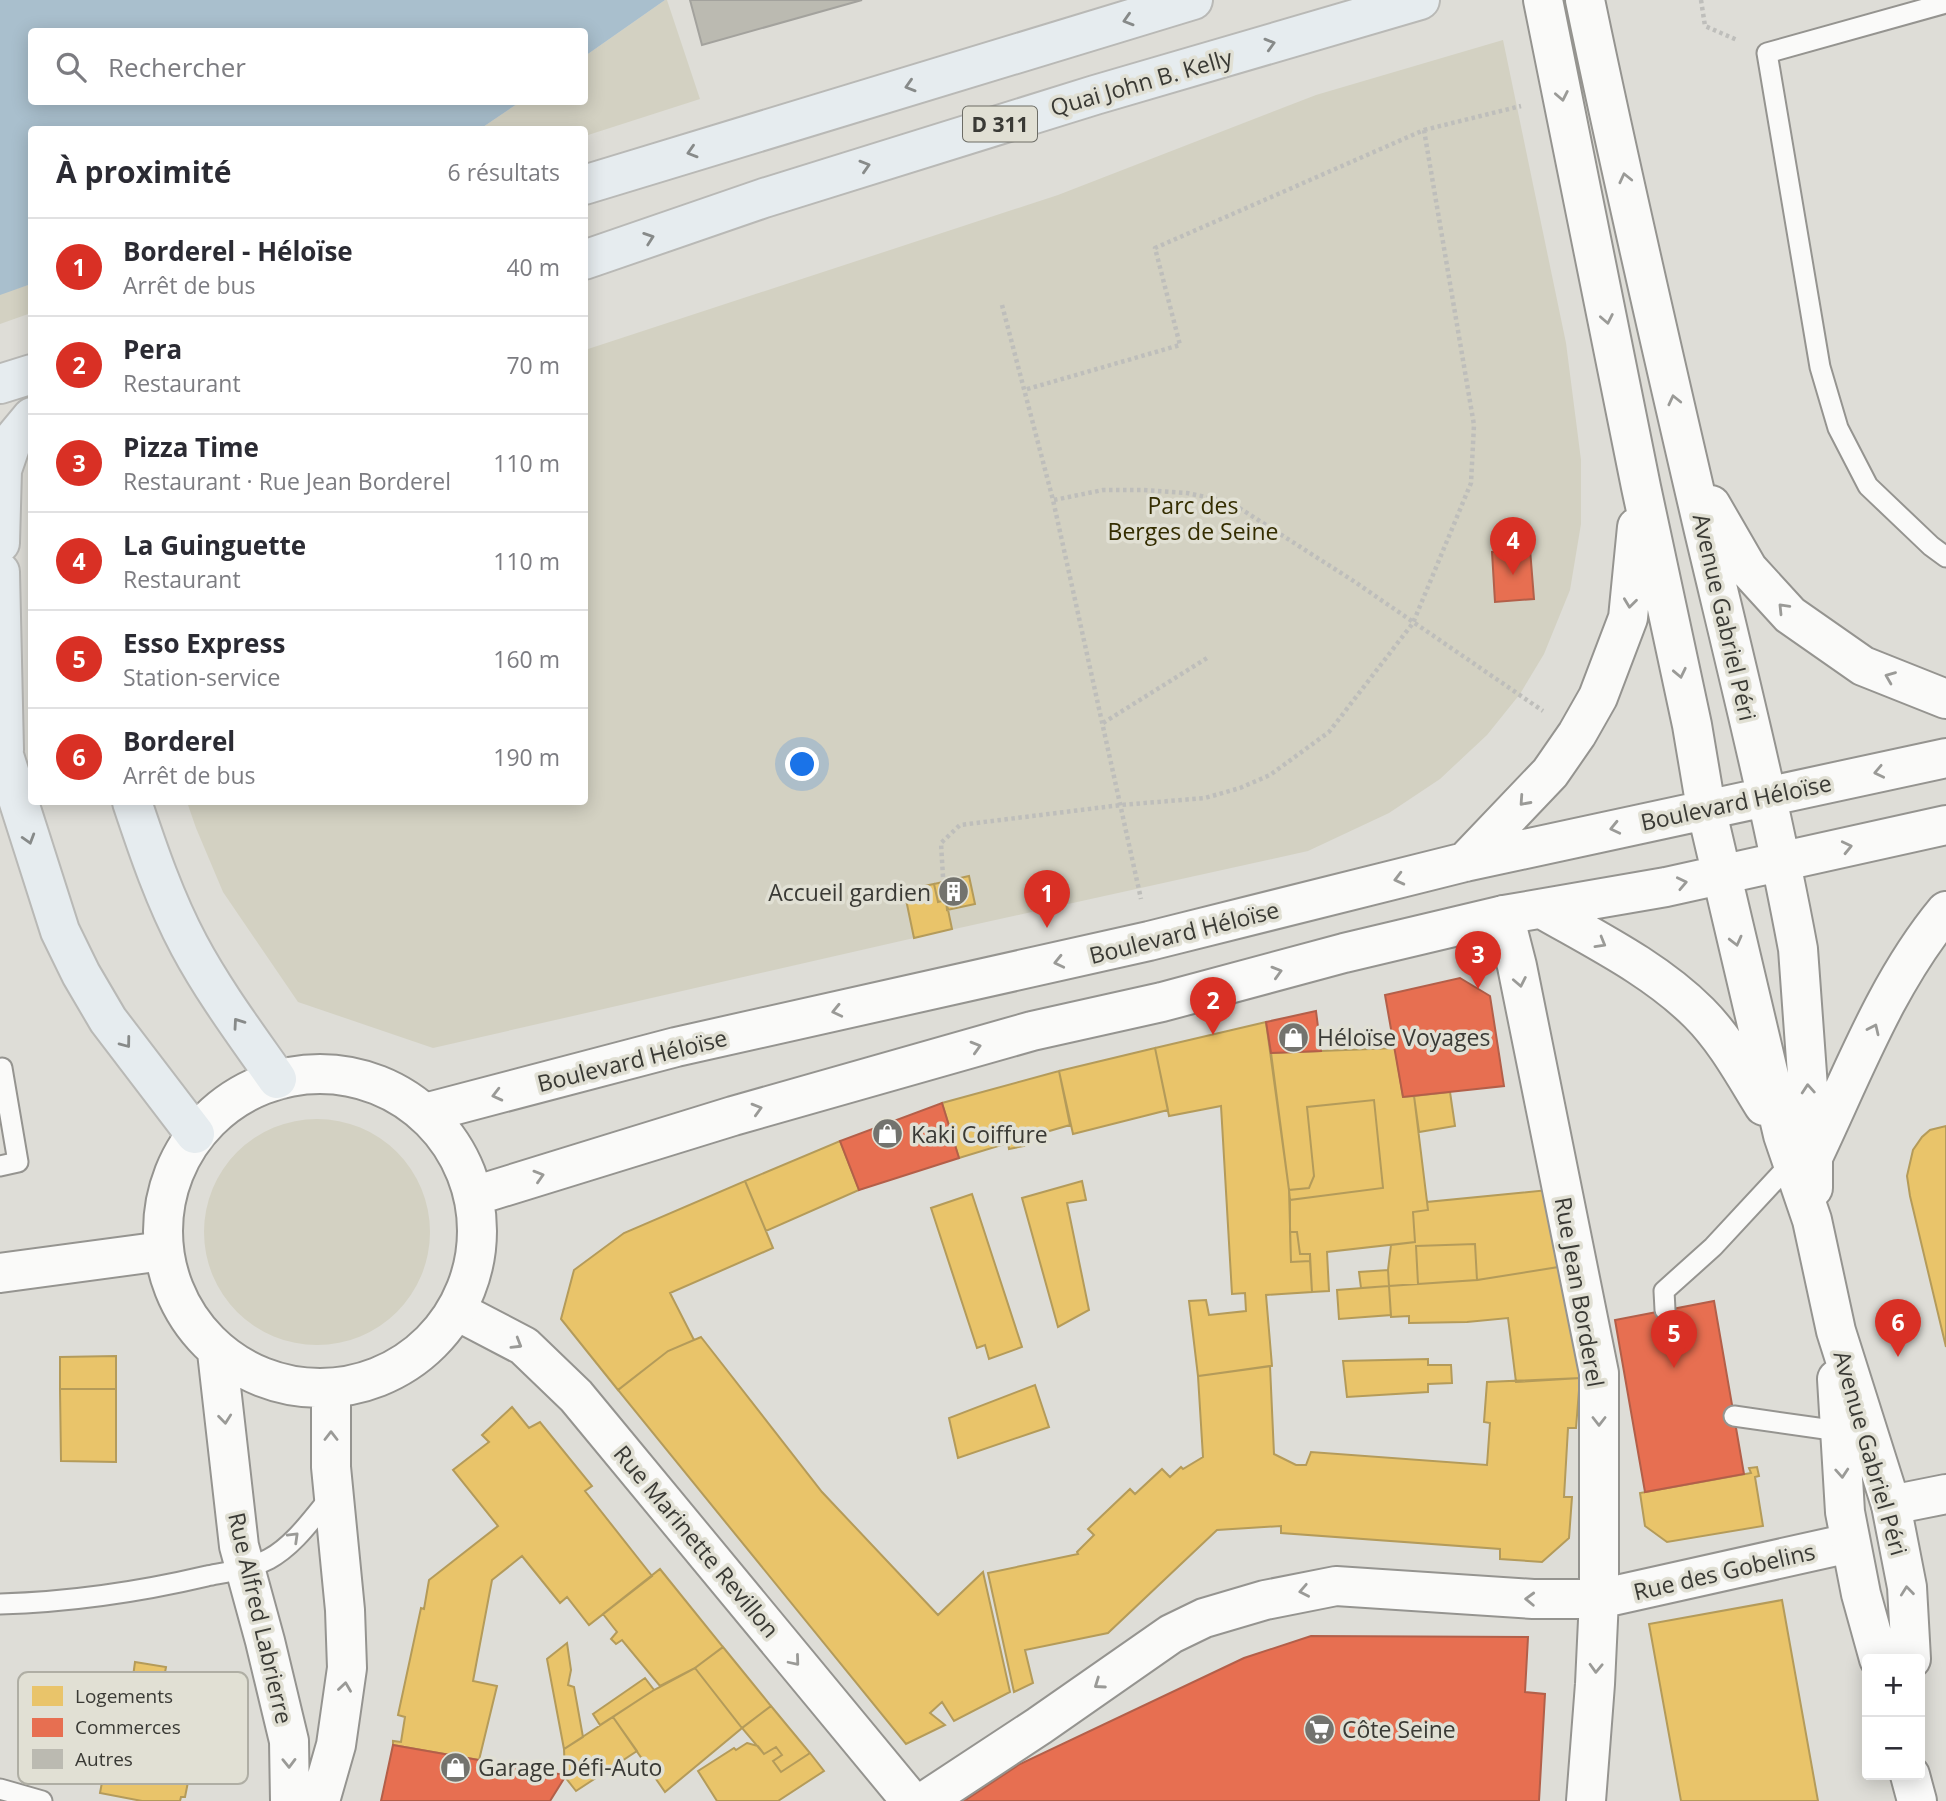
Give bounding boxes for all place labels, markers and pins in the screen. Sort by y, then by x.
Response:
pin: 4 [1490,517,1536,575]
pin: 1 [1024,870,1070,928]
building icon: Accueil gardien [937,875,971,909]
place label: Accueil gardien [768,876,931,908]
pin: 3 [1455,931,1501,989]
pin: 2 [1190,977,1236,1035]
shop icon: Héloïse Voyages [1277,1020,1311,1054]
place label: Héloïse Voyages [1317,1021,1490,1053]
shop icon: Kaki Coiffure [871,1117,905,1151]
place label: Kaki Coiffure [911,1118,1048,1150]
pin: 6 [1875,1299,1921,1357]
pin: 5 [1651,1310,1697,1368]
supermarket icon: Côte Seine [1302,1712,1336,1746]
place label: Côte Seine [1342,1713,1456,1745]
shop icon: Garage Défi-Auto [438,1750,472,1784]
place label: Garage Défi-Auto [478,1751,662,1783]

